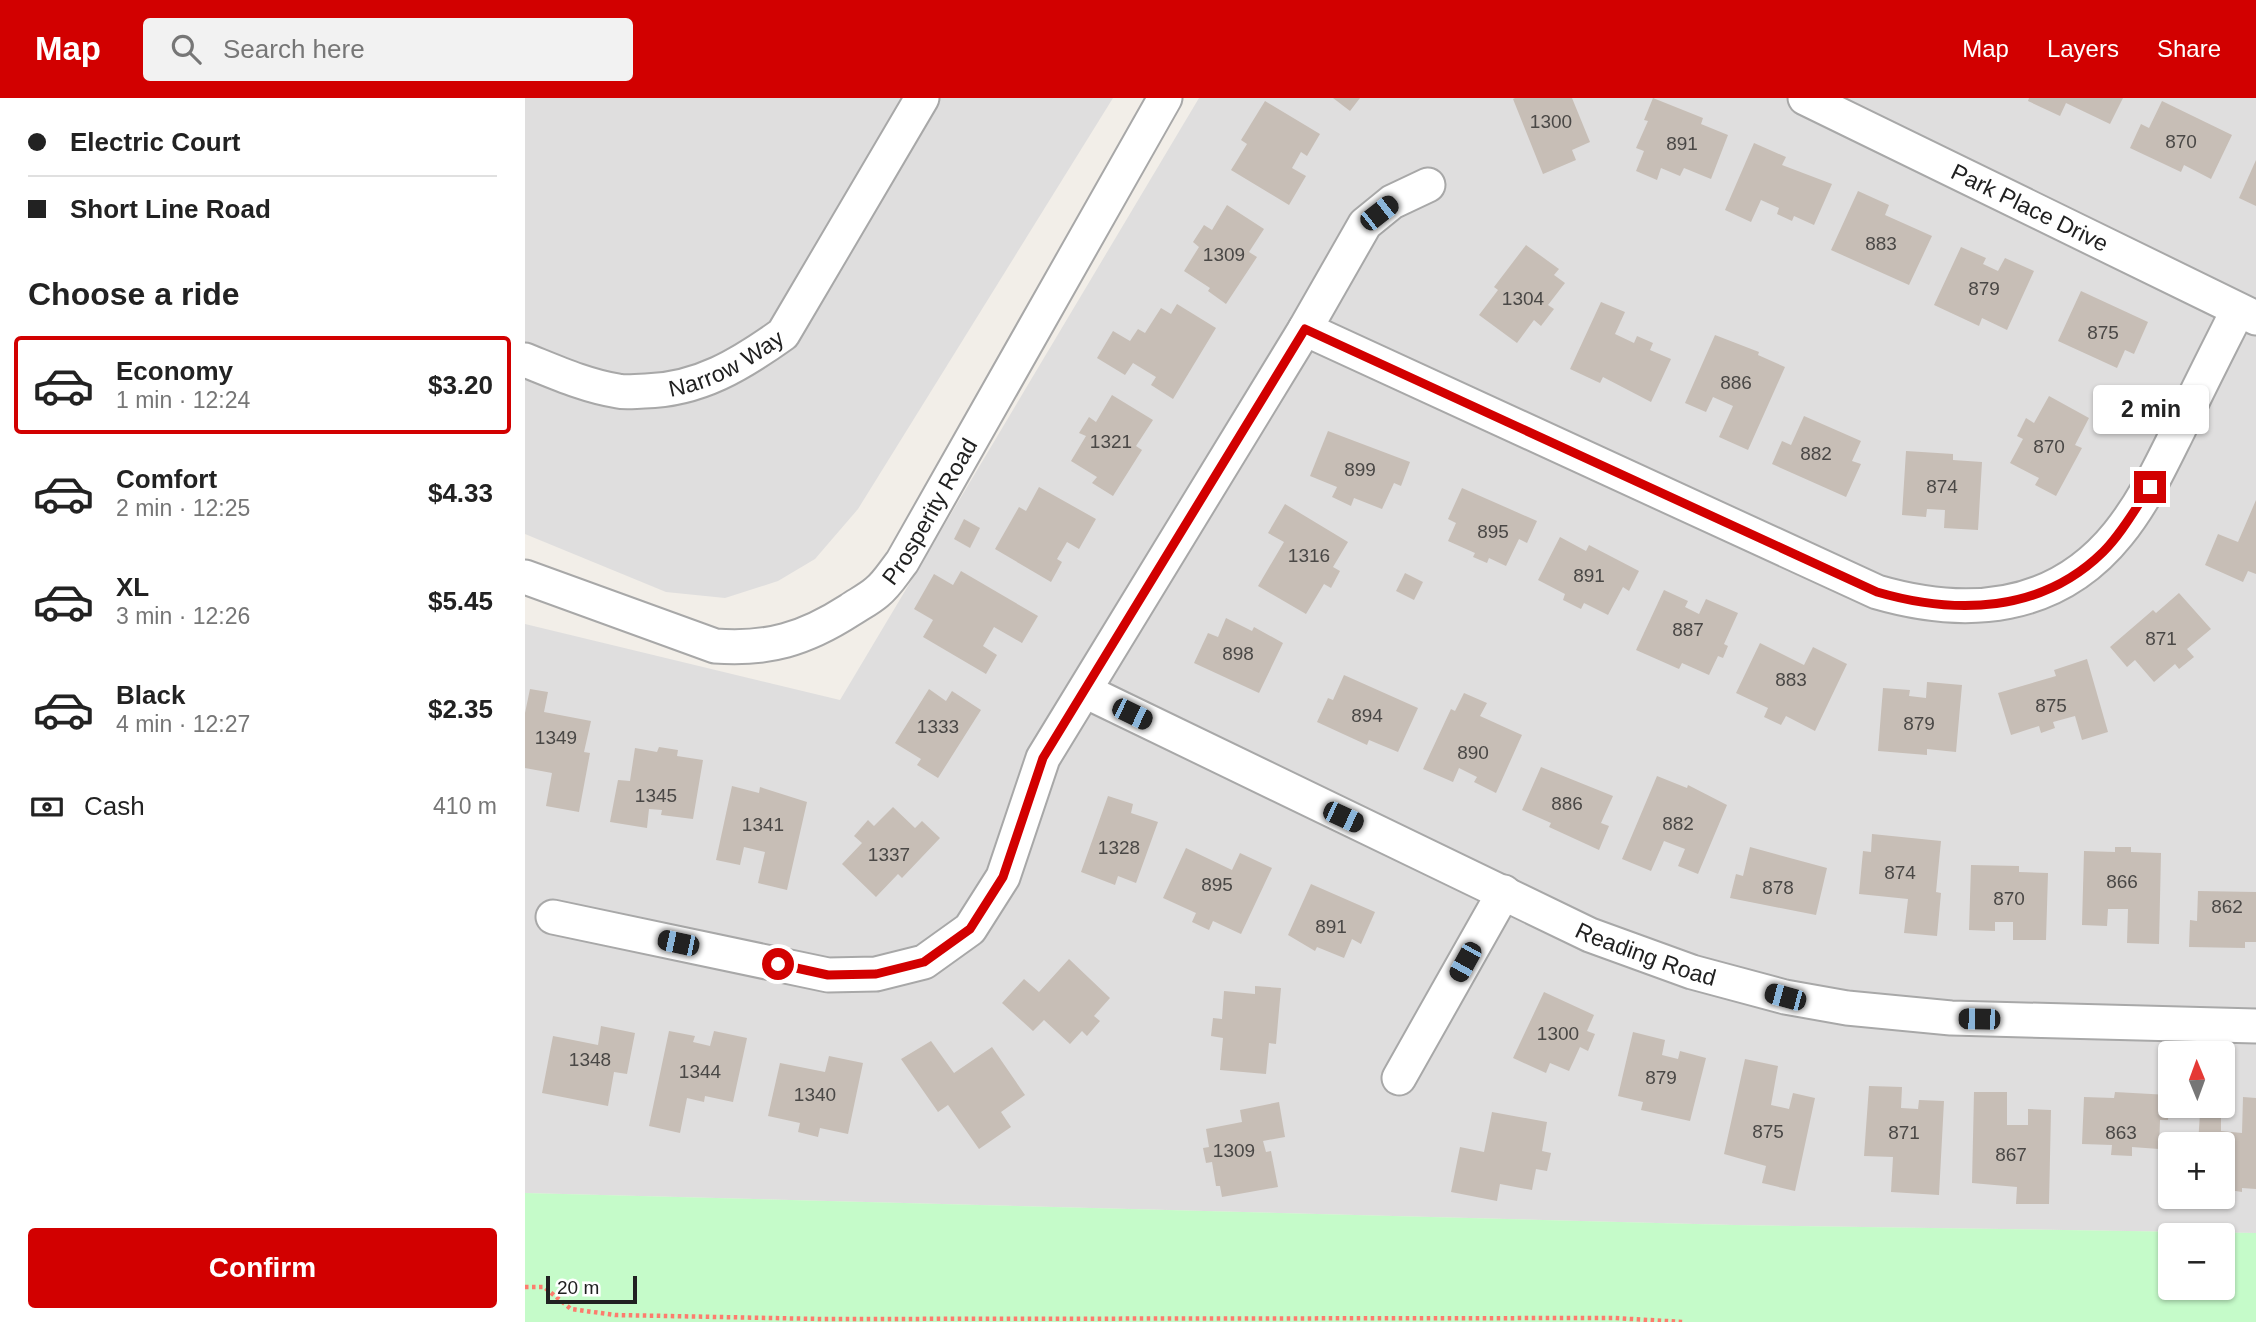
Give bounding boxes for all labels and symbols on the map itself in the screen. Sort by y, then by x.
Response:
house number: 1300 [1530,111,1572,132]
house number: 870 [2165,131,2197,152]
house number: 891 [1666,133,1698,154]
street label: Park Place Drive [1947,158,2112,257]
car [1356,192,1403,234]
house number: 883 [1865,233,1897,254]
house number: 1309 [1203,244,1245,265]
house number: 879 [1968,278,2000,299]
house number: 1304 [1502,288,1545,309]
house number: 875 [2087,322,2119,343]
street label: Narrow Way [666,324,789,402]
house number: 886 [1720,372,1752,393]
callout: 2 min [2092,386,2208,434]
house number: 1321 [1090,431,1132,452]
street label: Prosperity Road [877,434,982,590]
house number: 870 [2033,436,2065,457]
house number: 882 [1800,443,1832,464]
house number: 899 [1344,459,1376,480]
route end [2134,471,2166,503]
house number: 874 [1926,476,1958,497]
house number: 895 [1477,521,1509,542]
house number: 1316 [1288,545,1330,566]
house number: 891 [1573,565,1605,586]
house number: 887 [1672,619,1704,640]
house number: 871 [2145,628,2177,649]
house number: 898 [1222,643,1254,664]
house number: 883 [1775,669,1807,690]
car [1109,695,1156,733]
house number: 875 [2035,695,2067,716]
house number: 894 [1351,705,1383,726]
house number: 879 [1903,713,1935,734]
house number: 1333 [917,716,959,737]
house number: 1349 [535,727,577,748]
house number: 890 [1457,742,1489,763]
house number: 1345 [635,785,677,806]
house number: 886 [1551,793,1583,814]
car [1320,799,1367,835]
house number: 882 [1662,813,1694,834]
house number: 1341 [742,814,784,835]
house number: 1328 [1098,837,1140,858]
house number: 1337 [868,844,910,865]
house number: 874 [1884,862,1916,883]
house number: 866 [2106,871,2138,892]
house number: 895 [1201,874,1233,895]
house number: 878 [1762,877,1794,898]
house number: 870 [1993,888,2025,909]
house number: 862 [2211,896,2243,917]
house number: 891 [1315,916,1347,937]
street label: Reading Road [1571,917,1719,991]
car [656,928,701,958]
car [1446,939,1485,985]
route start [762,948,794,980]
car [1762,981,1809,1013]
car [1958,1008,2001,1030]
house number: 1300 [1537,1023,1579,1044]
north arrow [2158,1041,2235,1118]
house number: 1348 [569,1049,611,1070]
house number: 1344 [679,1061,722,1082]
house number: 879 [1645,1067,1677,1088]
house number: 1340 [794,1084,836,1105]
house number: 875 [1752,1121,1784,1142]
house number: 871 [1888,1122,1920,1143]
house number: 863 [2105,1122,2137,1143]
house number: 1309 [1213,1140,1255,1161]
house number: 867 [1995,1144,2027,1165]
scale bar [546,1273,637,1305]

